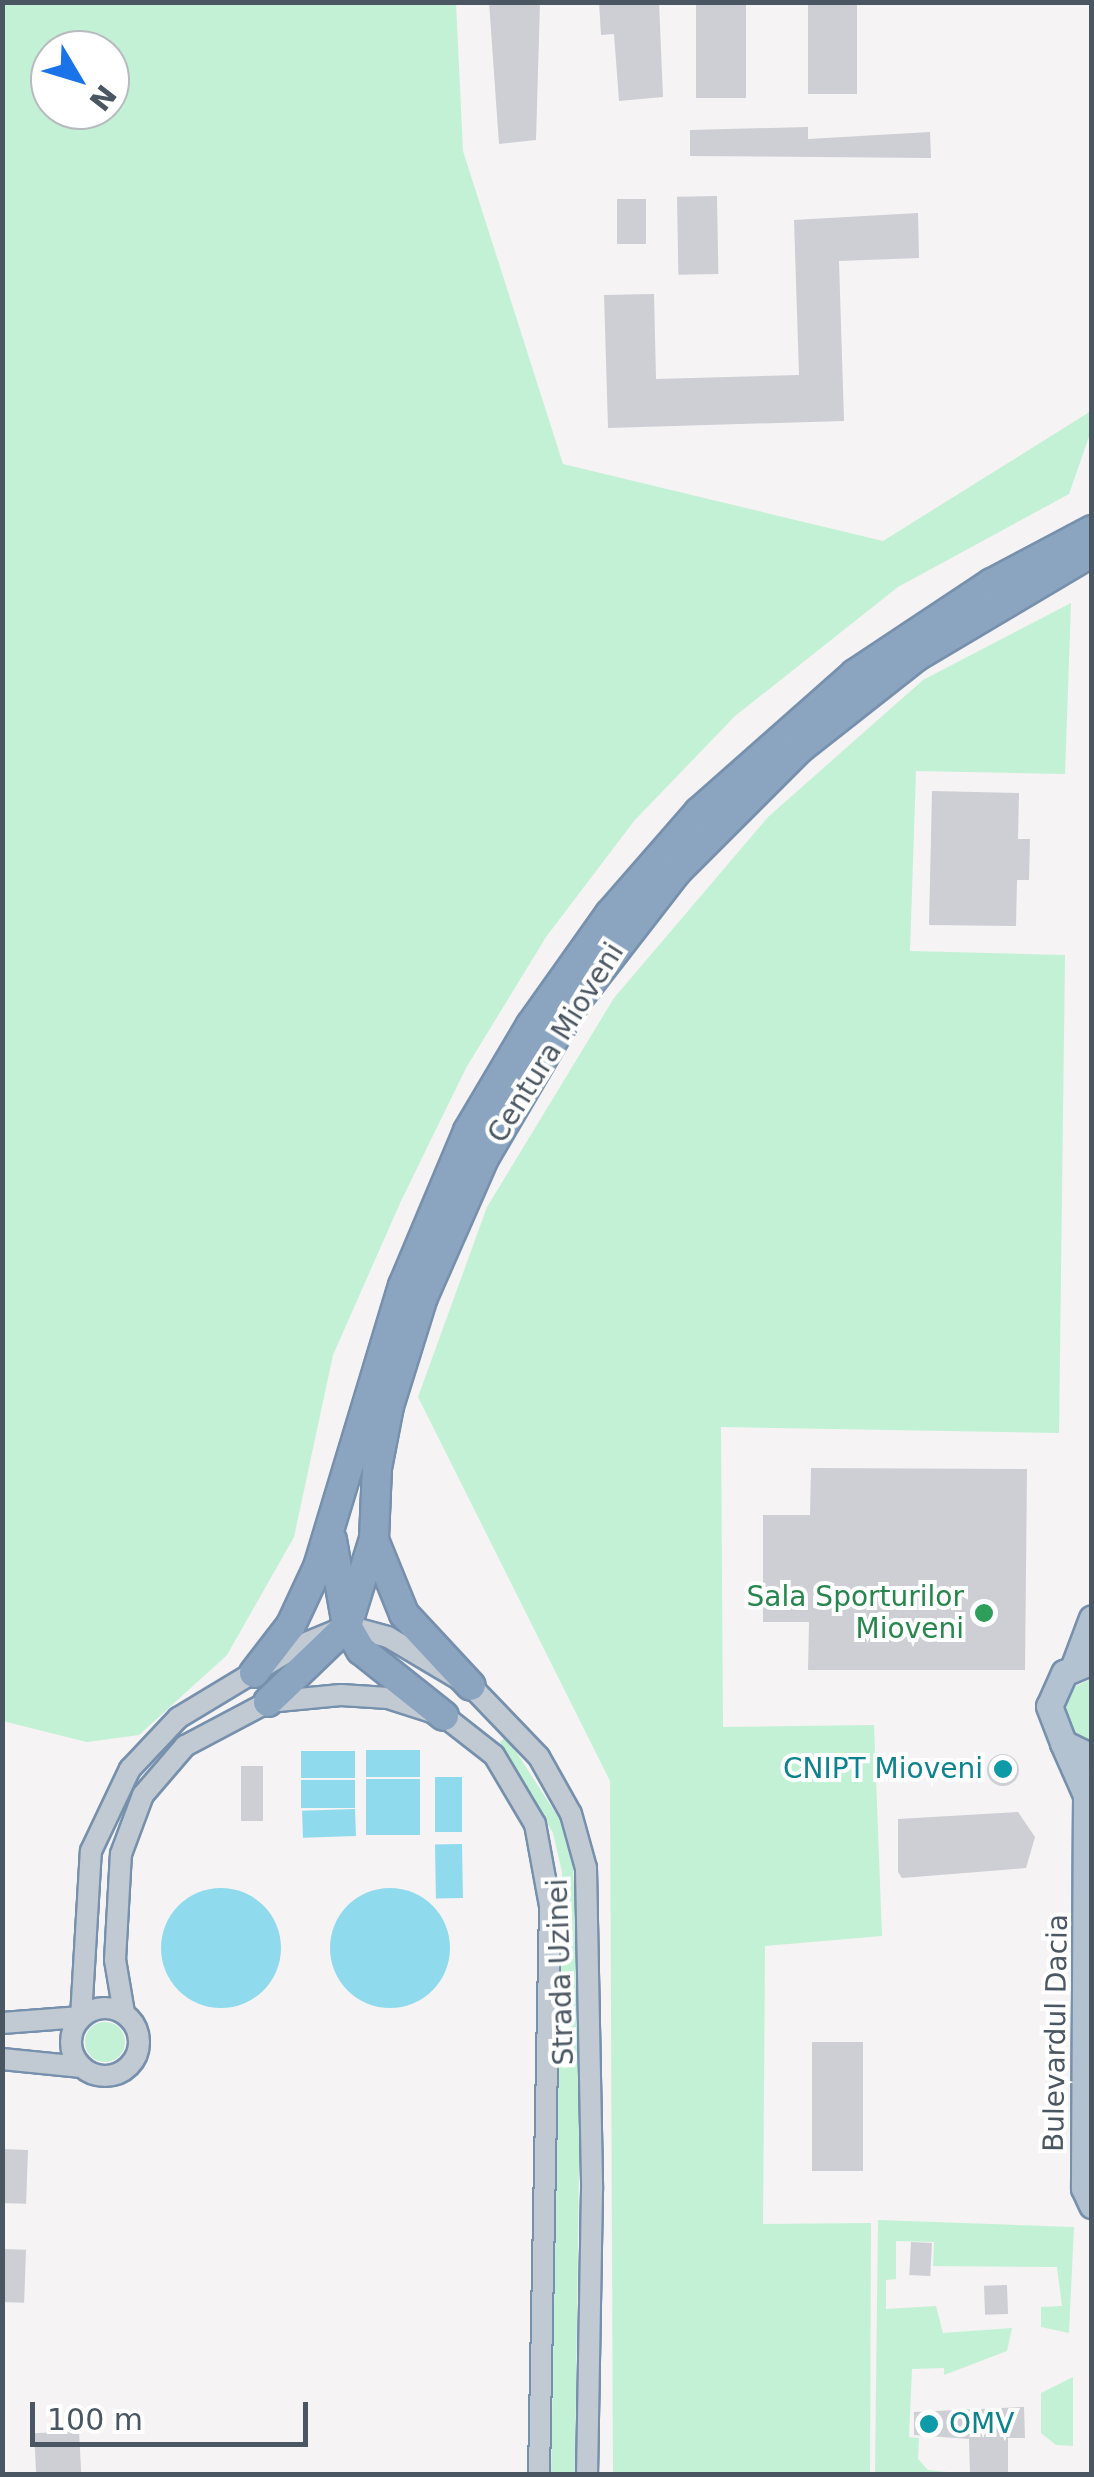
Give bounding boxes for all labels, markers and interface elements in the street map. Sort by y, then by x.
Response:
north arrow [30,30,130,130]
text: N [82,78,123,117]
street label: Centura Mioveni [481,937,631,1149]
place label: Sala Sporturilor Mioveni [747,1580,964,1646]
marker: Sala Sporturilor Mioveni [973,1602,995,1624]
place label: CNIPT Mioveni [783,1752,983,1786]
marker: CNIPT Mioveni [992,1758,1014,1780]
street label: Strada Uzinei [541,1878,581,2066]
street label: Bulevardul Dacia [1037,1914,1075,2152]
scale bar [35,2382,312,2444]
text: 100 m [47,2402,143,2437]
place label: OMV [949,2407,1014,2441]
marker: OMV [918,2413,940,2435]

